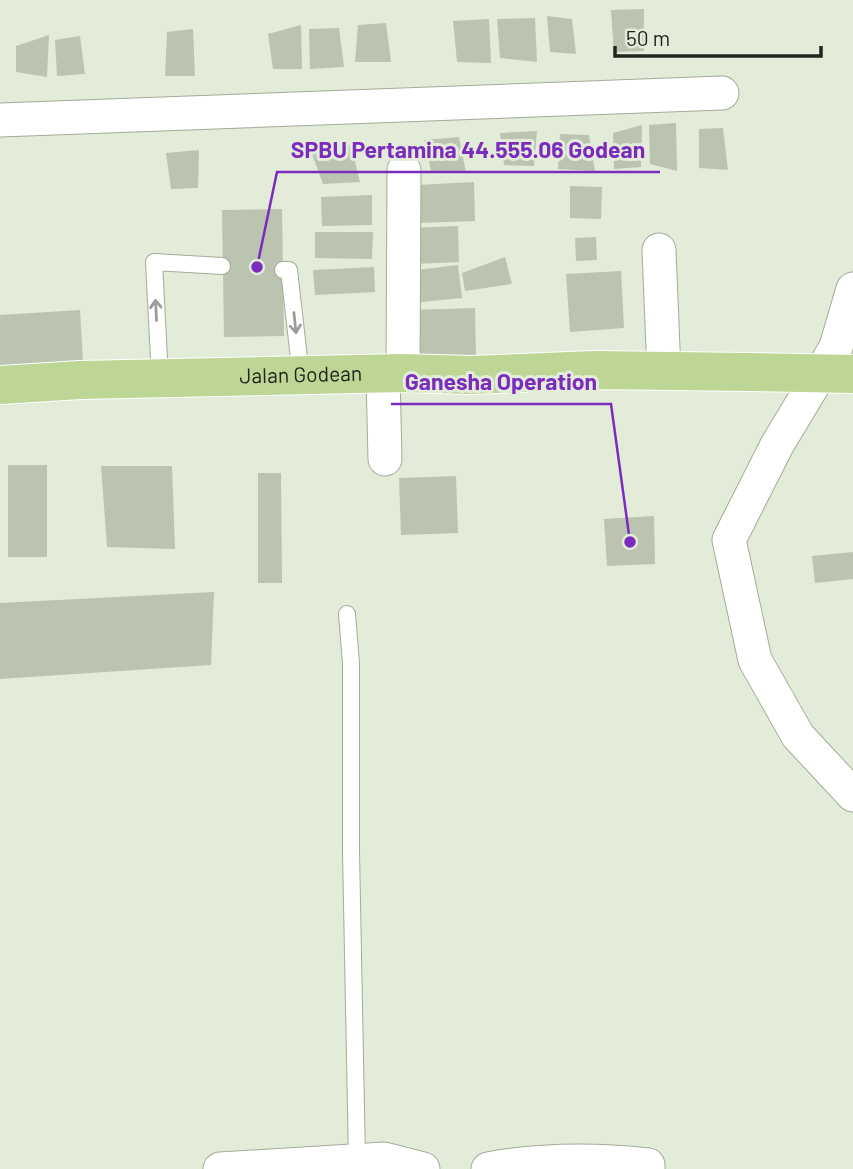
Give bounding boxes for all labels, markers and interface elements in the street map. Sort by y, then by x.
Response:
scale bar [615,14,822,58]
text: 50 m [626,25,670,50]
callout: SPBU Pertamina 44.555.06 Godean [277,128,660,172]
text: SPBU Pertamina 44.555.06 Godean [291,135,645,163]
one-way arrow [150,299,163,322]
one-way arrow [289,311,302,334]
street label: Jalan Godean [239,360,362,388]
callout: Ganesha Operation [391,360,611,404]
text: Ganesha Operation [405,367,597,395]

